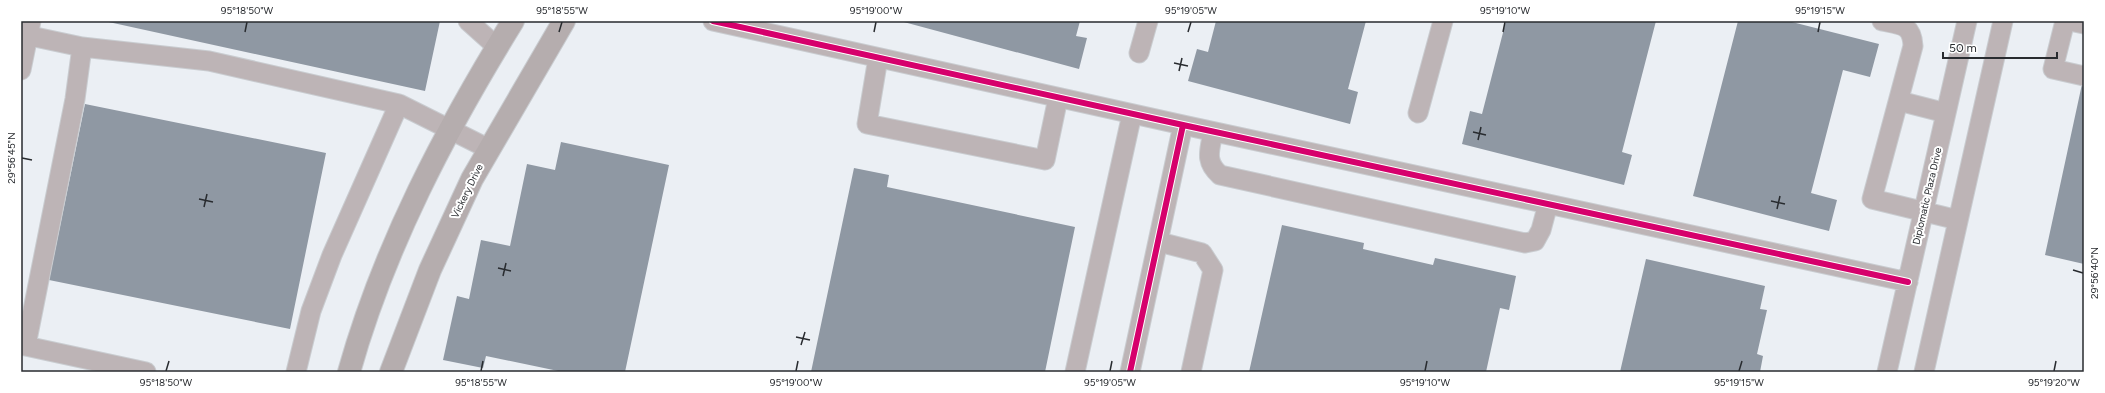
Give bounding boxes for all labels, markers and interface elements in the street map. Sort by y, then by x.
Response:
text: 95°18'50"W [221,4,274,17]
text: 95°18'55"W [536,4,588,17]
text: 95°19'00"W [850,4,903,17]
text: 95°19'05"W [1165,4,1217,17]
text: 95°19'10"W [1480,4,1531,17]
text: 95°19'15"W [1795,4,1845,17]
scale bar [1943,34,2057,60]
text: 50 m [1949,41,1977,55]
text: 29°56'45"N [5,132,18,184]
street label: Diplomatic Plaza Drive [1909,146,1945,246]
street label: Vickery Drive [448,161,486,220]
text: 29°56'40"N [2088,247,2101,299]
text: 95°18'50"W [140,376,193,389]
text: 95°18'55"W [455,376,507,389]
text: 95°19'00"W [770,376,823,389]
text: 95°19'05"W [1084,376,1136,389]
text: 95°19'10"W [1400,376,1451,389]
text: 95°19'15"W [1714,376,1764,389]
text: 95°19'20"W [2028,376,2080,389]

